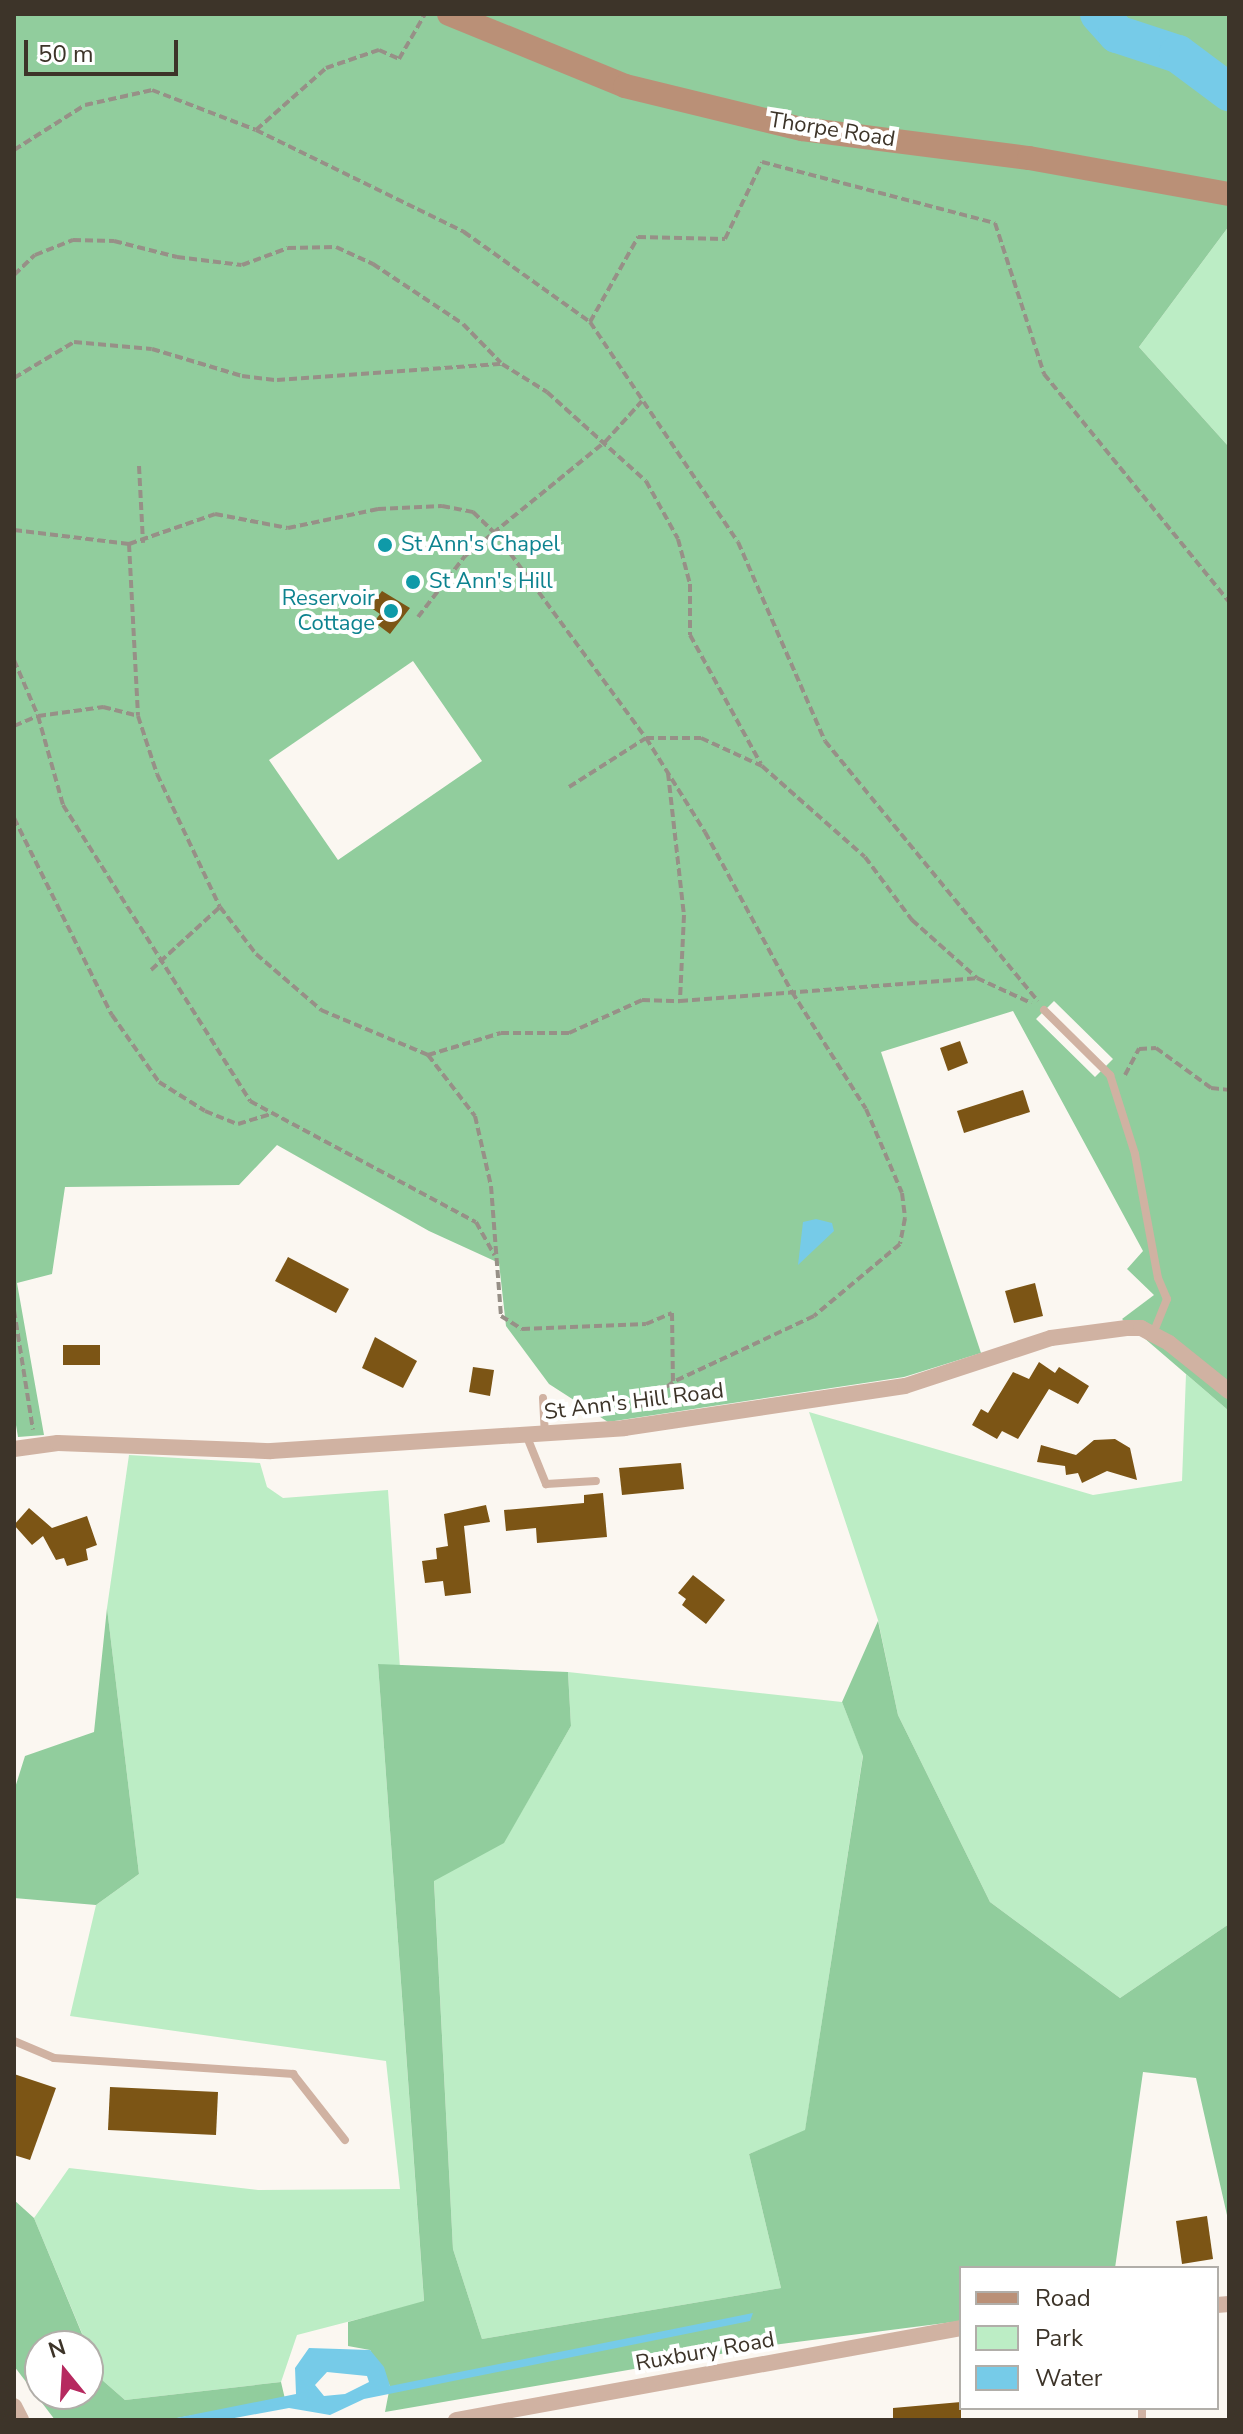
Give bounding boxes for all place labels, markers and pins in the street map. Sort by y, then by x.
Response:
place label: St Ann's Chapel [401,532,560,558]
marker: St Ann's Chapel [376,536,394,554]
place label: St Ann's Hill [429,569,553,595]
marker: St Ann's Hill [404,573,422,591]
place label: Reservoir Cottage [282,585,375,636]
marker: Reservoir Cottage [382,602,400,620]

